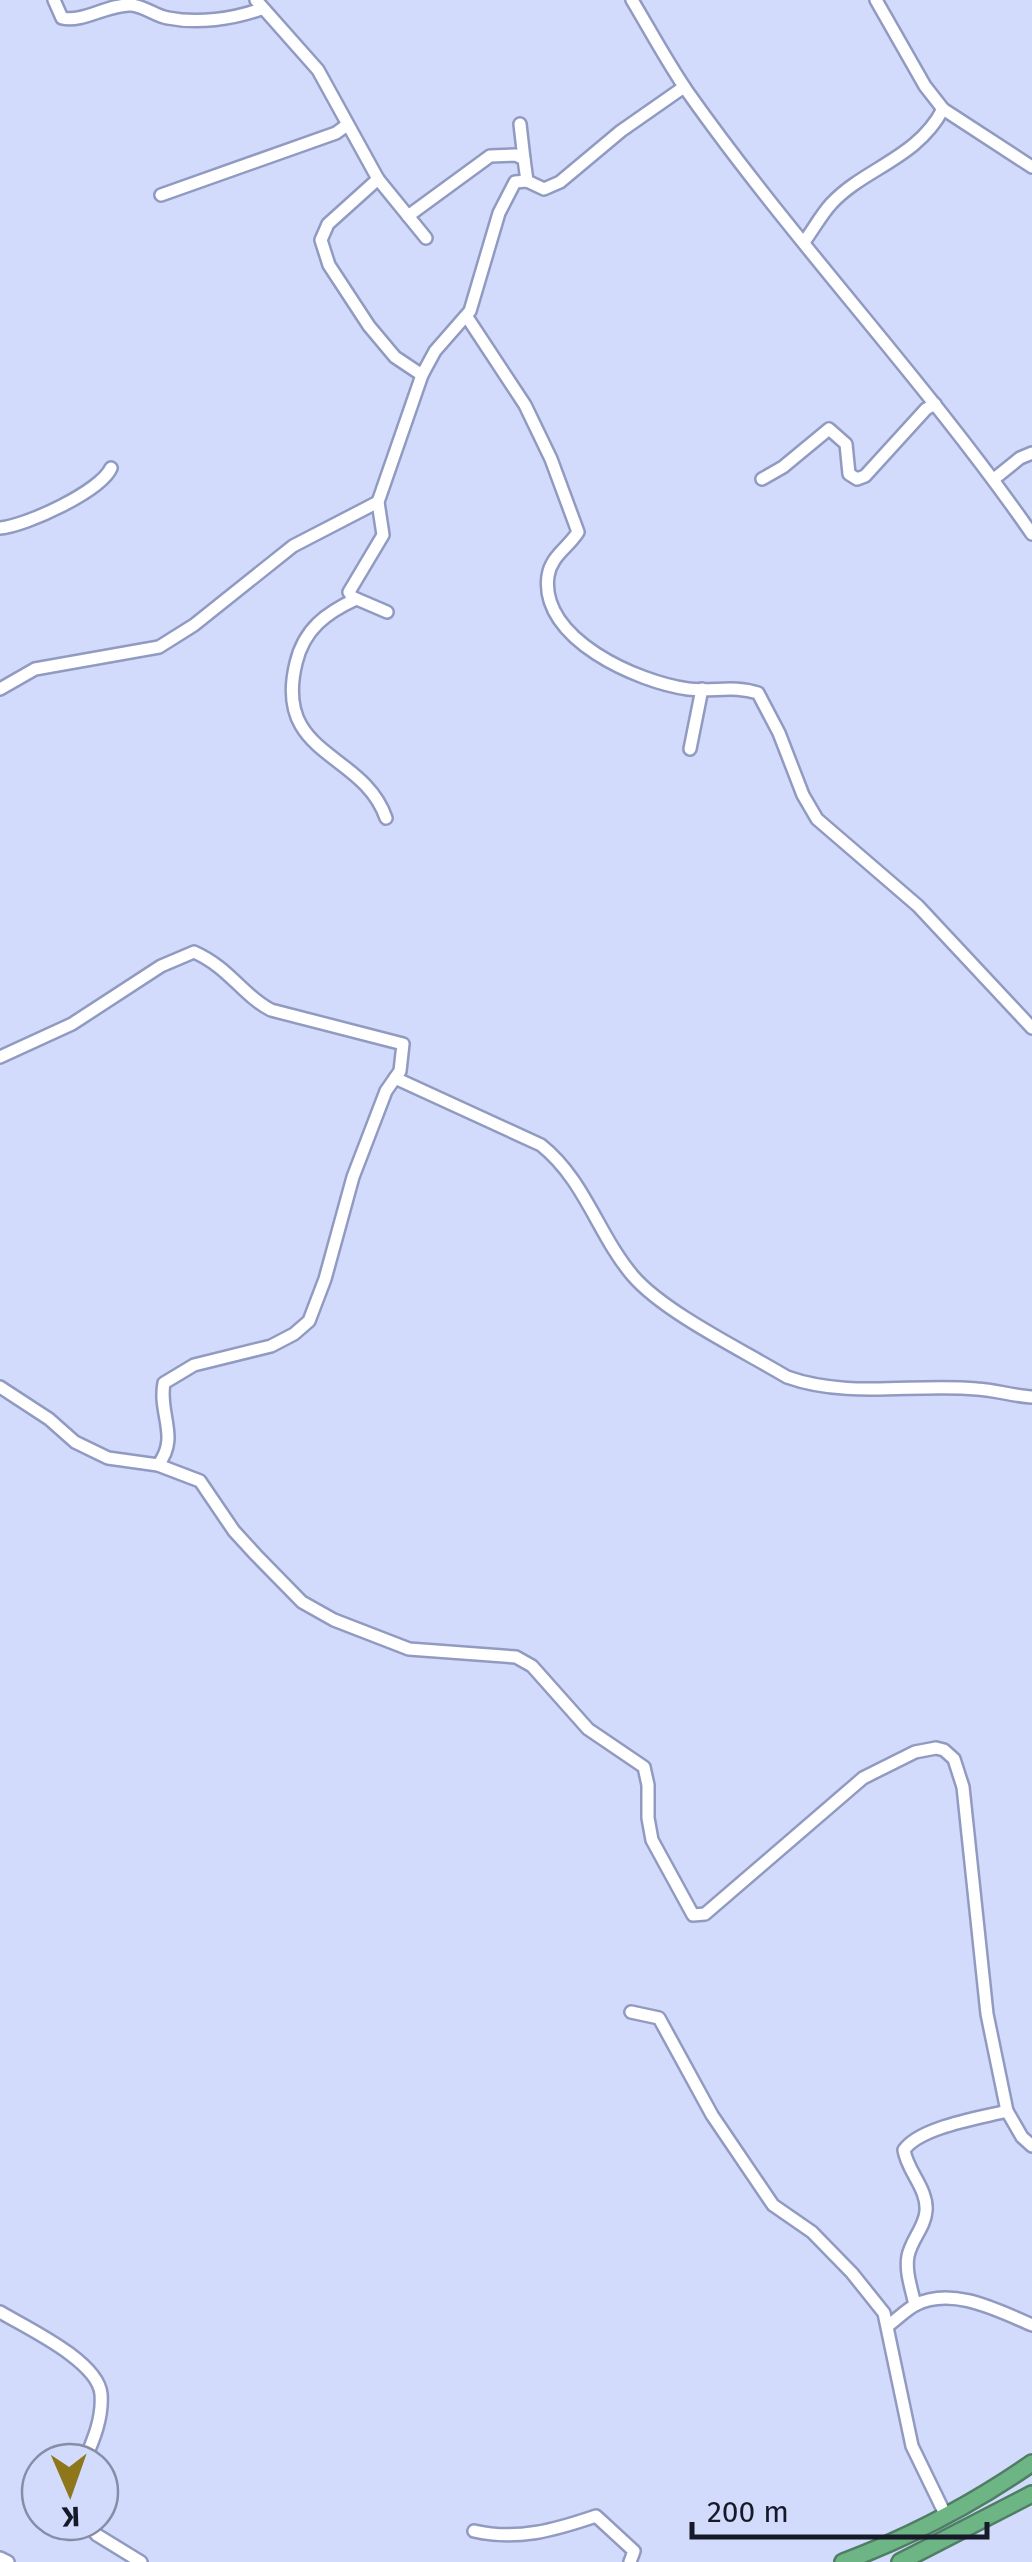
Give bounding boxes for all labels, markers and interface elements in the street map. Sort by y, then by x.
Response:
north arrow [20,2442,120,2542]
scale bar [692,2477,987,2539]
text: 200 m [707,2494,789,2530]
text: K [60,2500,80,2533]

